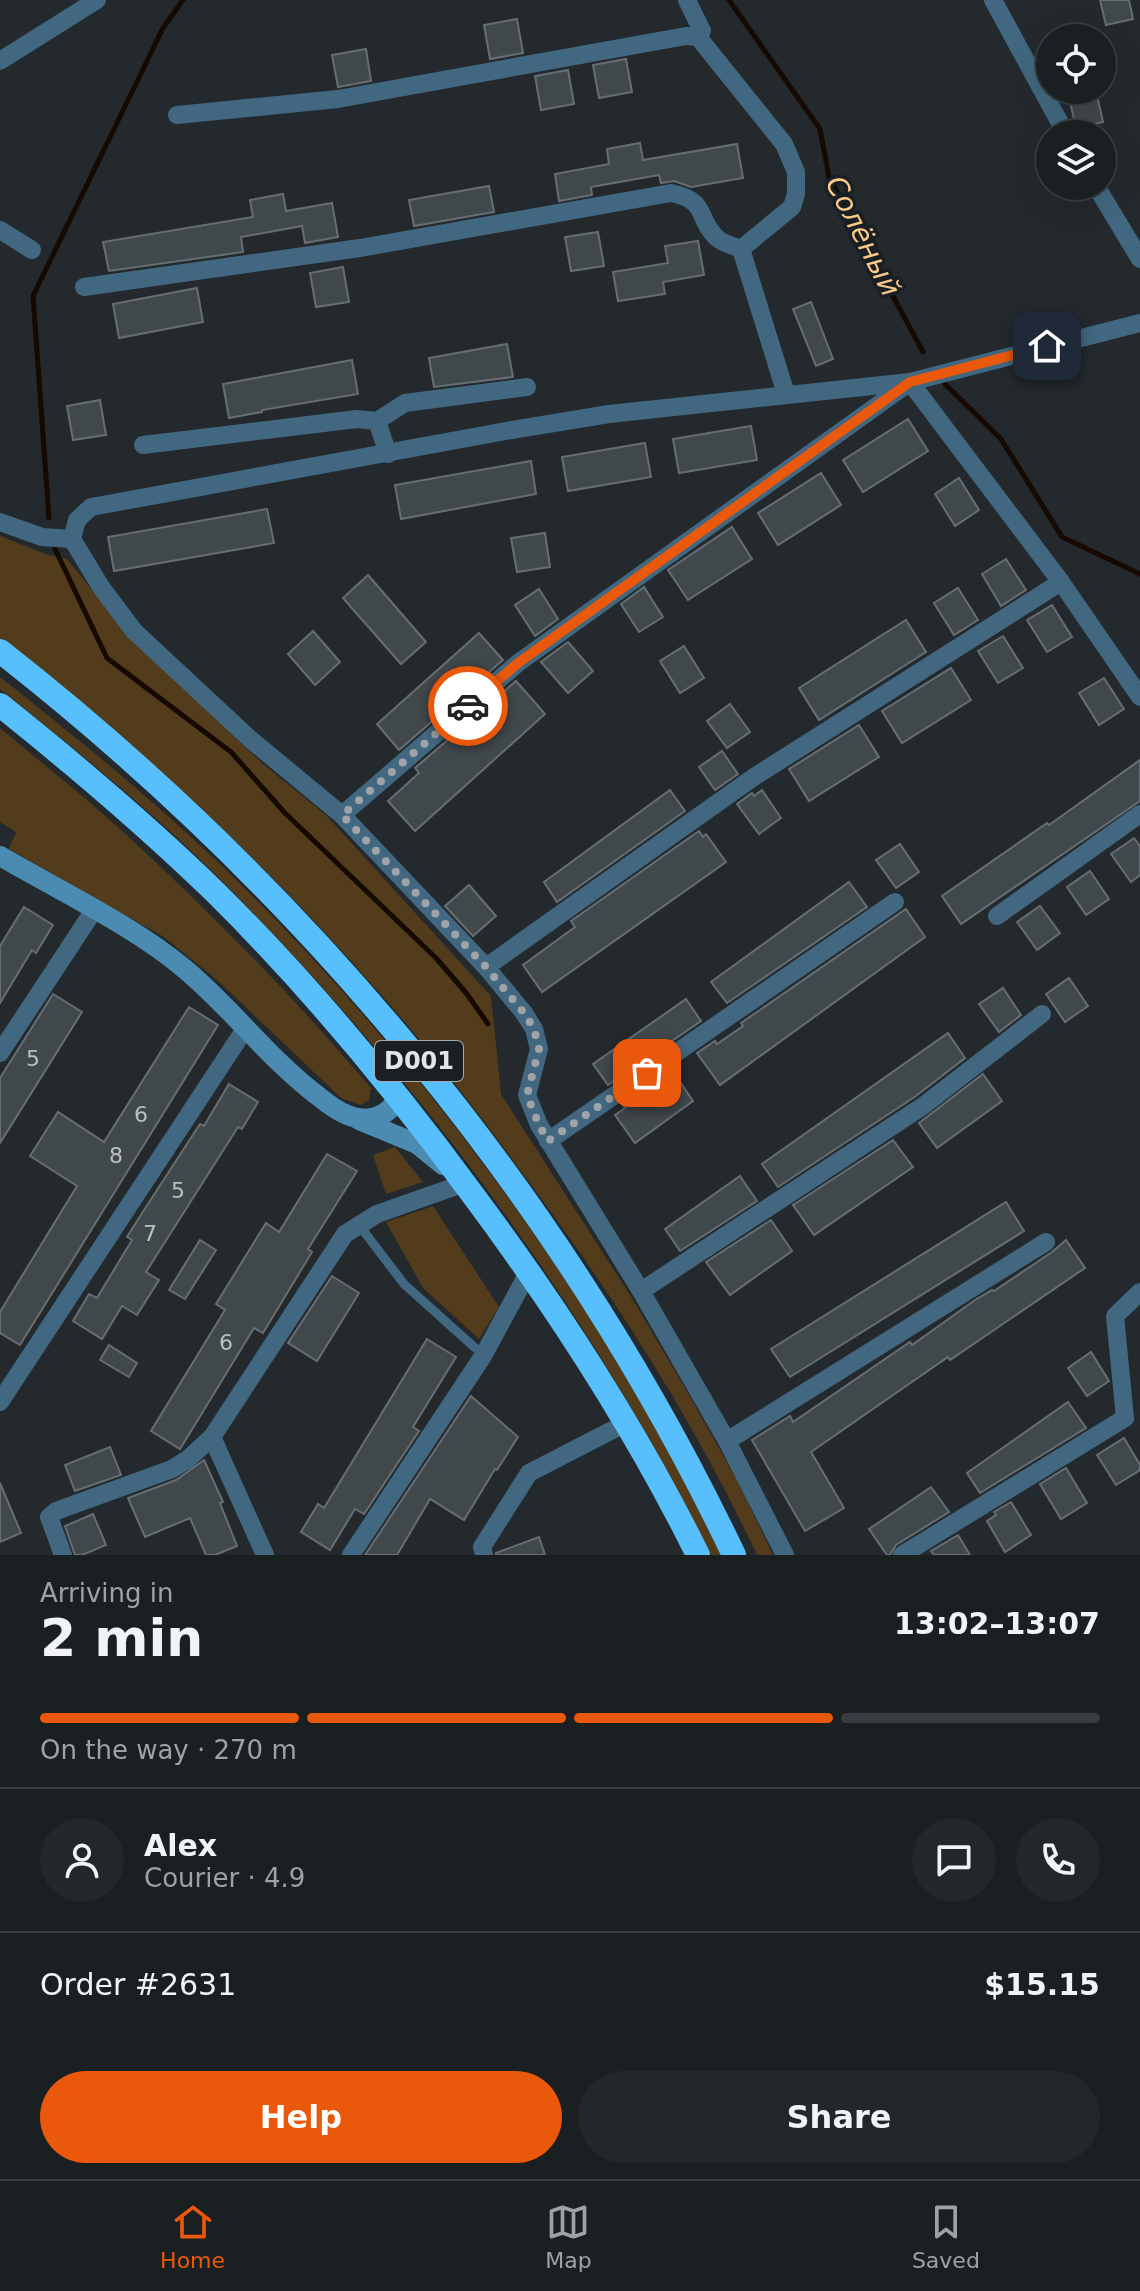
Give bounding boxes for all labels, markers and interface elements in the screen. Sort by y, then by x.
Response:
map controls [1036,24,1116,200]
button: locate [1036,24,1116,104]
button: layers [1036,120,1116,200]
water label: Солёный [819,170,907,302]
pin [1013,312,1081,380]
icon: home [1025,324,1069,368]
courier [428,666,508,746]
icon: car [446,684,490,728]
pin [613,1039,681,1107]
road number: D001 [375,1041,463,1081]
house number: 5 [26,1046,40,1071]
icon: bag [625,1051,669,1095]
house number: 6 [134,1102,148,1127]
house number: 8 [109,1143,123,1168]
house number: 5 [171,1178,185,1203]
house number: 7 [143,1221,157,1246]
house number: 6 [219,1330,233,1355]
text: Arriving in [40,1578,174,1608]
text: 13:02–13:07 [894,1606,1100,1641]
text: 2 min [40,1608,203,1668]
text: On the way · 270 m [40,1735,297,1765]
button: person [40,1818,124,1902]
button: chat [912,1818,996,1902]
button: phone [1016,1818,1100,1902]
text: Alex [144,1828,217,1863]
text: Courier · 4.9 [144,1863,305,1893]
text: Order #2631 [40,1967,236,2002]
text: $15.15 [984,1967,1100,2002]
button: Help [40,2071,562,2163]
button: Share [578,2071,1100,2163]
tab: Home [160,2200,225,2273]
tab: Map [545,2200,592,2273]
tab: Saved [912,2200,980,2273]

